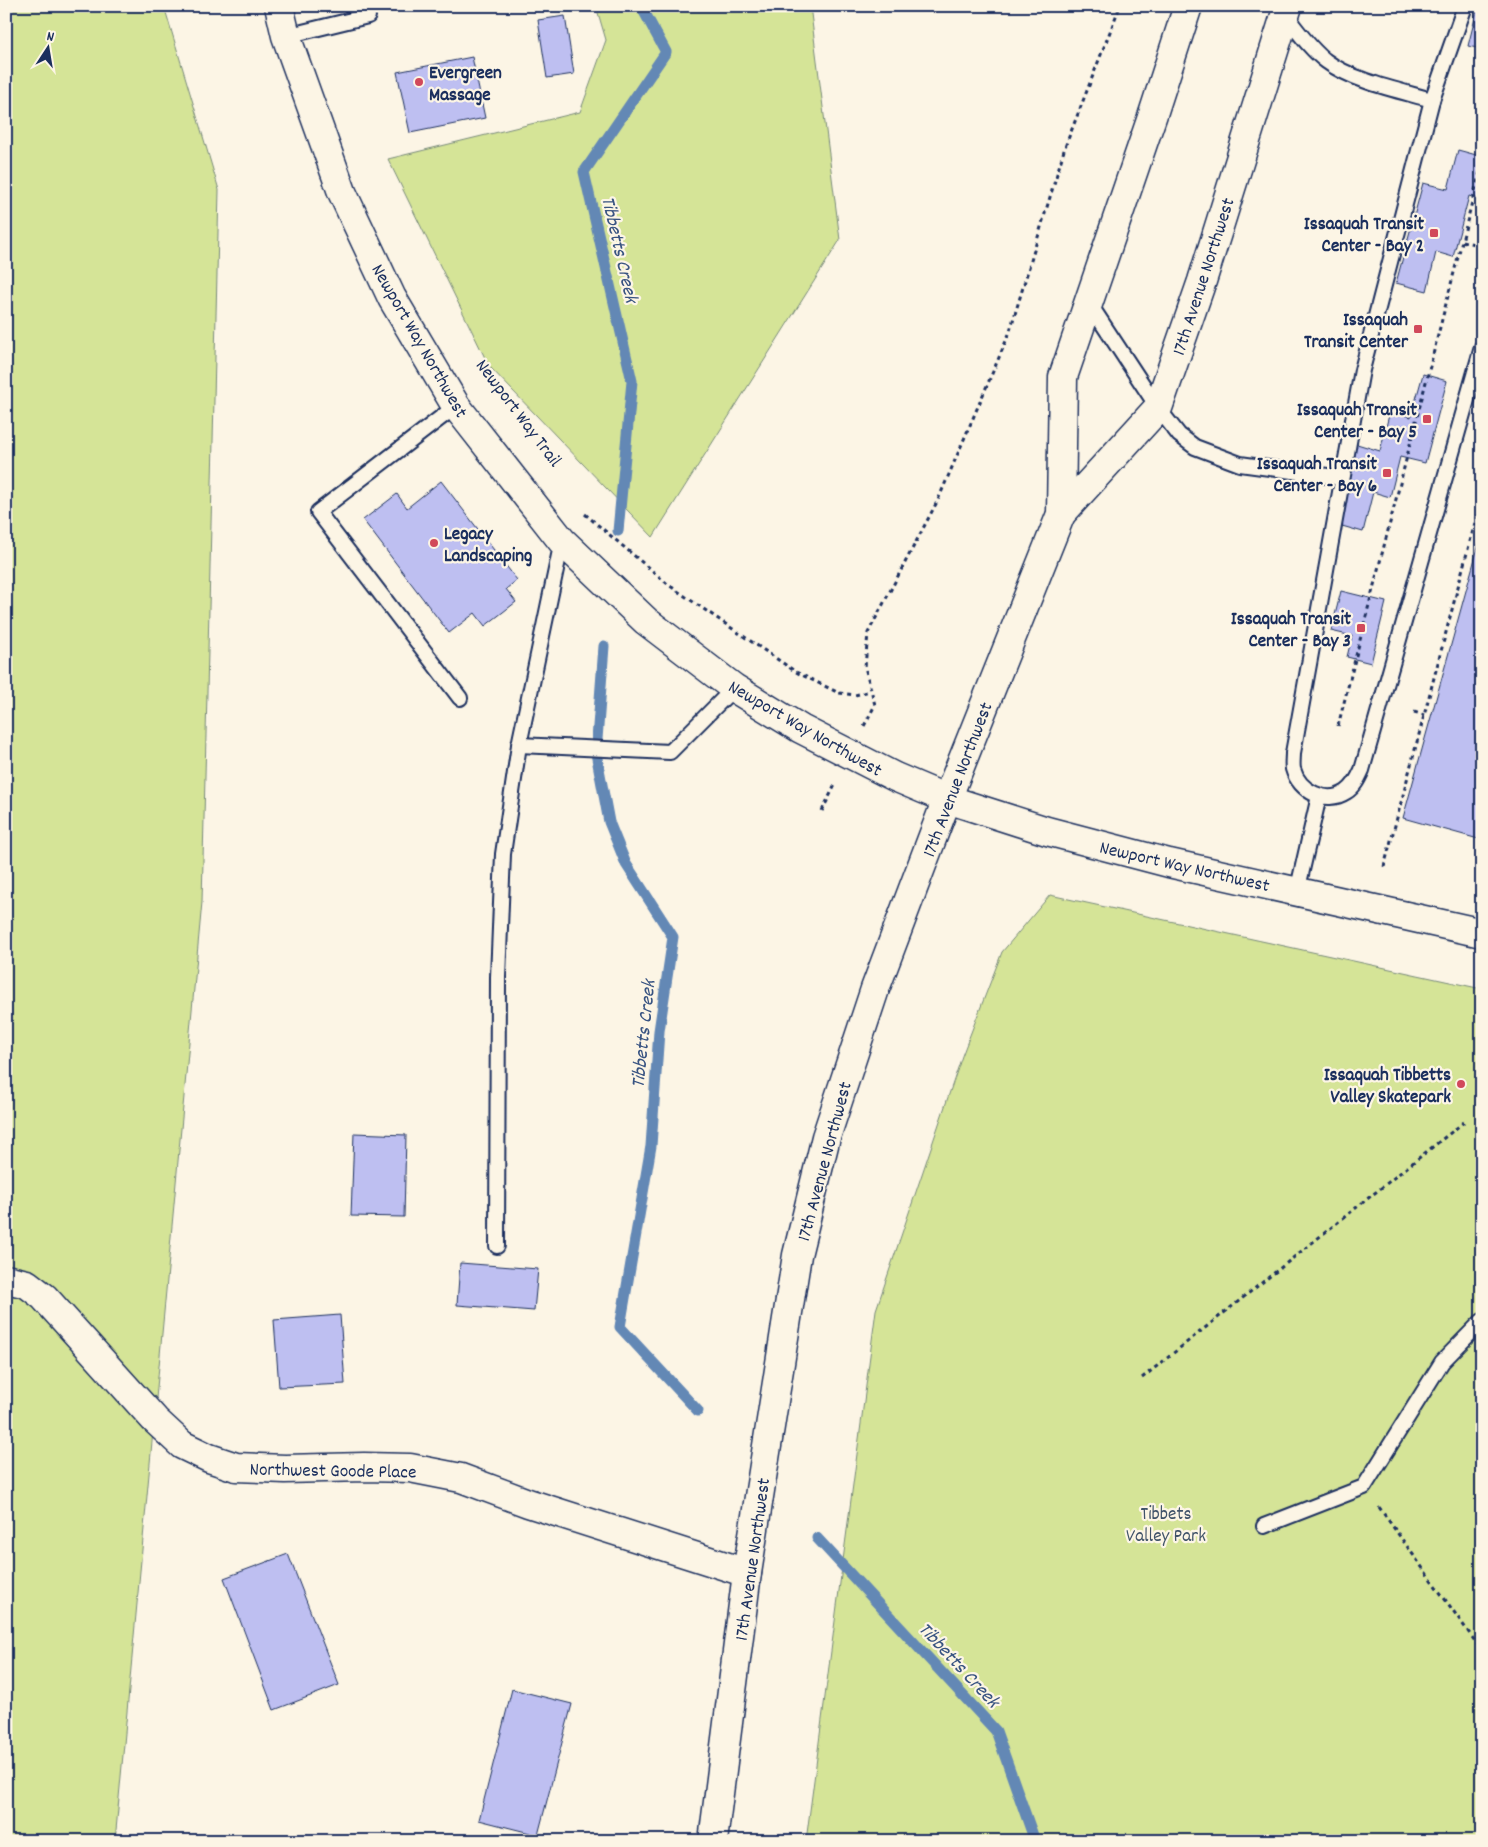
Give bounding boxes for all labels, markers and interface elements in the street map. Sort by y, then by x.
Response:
north arrow [22,22,72,72]
text: N [45,27,56,48]
place label: Evergreen Massage [429,61,502,110]
marker: Evergreen Massage [413,76,425,88]
water label: Tibbetts Creek [592,194,644,308]
street label: 17th Avenue Northwest [1167,195,1244,359]
place label: Issaquah Transit Center - Bay 2 [1304,212,1424,261]
marker: Issaquah Transit Center - Bay 2 [1428,227,1440,239]
street label: Newport Way Northwest [363,260,473,424]
place label: Issaquah Transit Center [1304,308,1409,357]
marker: Issaquah Transit Center [1412,323,1424,335]
street label: Newport Way Trail [468,354,567,474]
place label: Issaquah Transit Center - Bay 5 [1297,398,1417,447]
marker: Issaquah Transit Center - Bay 5 [1421,413,1433,425]
place label: Issaquah Transit Center - Bay 6 [1257,452,1377,501]
marker: Issaquah Transit Center - Bay 6 [1381,467,1393,479]
place label: Legacy Landscaping [444,522,532,571]
marker: Legacy Landscaping [428,537,440,549]
place label: Issaquah Transit Center - Bay 3 [1231,607,1351,656]
marker: Issaquah Transit Center - Bay 3 [1355,622,1367,634]
street label: Newport Way Northwest [722,675,886,785]
street label: 17th Avenue Northwest [917,699,1001,862]
street label: Newport Way Northwest [1097,836,1272,901]
water label: Tibbetts Creek [625,977,665,1090]
place label: Issaquah Tibbetts Valley Skatepark [1324,1063,1451,1112]
marker: Issaquah Tibbetts Valley Skatepark [1455,1078,1467,1090]
street label: 17th Avenue Northwest [792,1079,861,1245]
street label: Northwest Goode Place [249,1458,417,1487]
street label: 17th Avenue Northwest [730,1476,779,1643]
park label: Tibbets Valley Park [1126,1502,1206,1551]
water label: Tibbetts Creek [911,1617,1006,1717]

